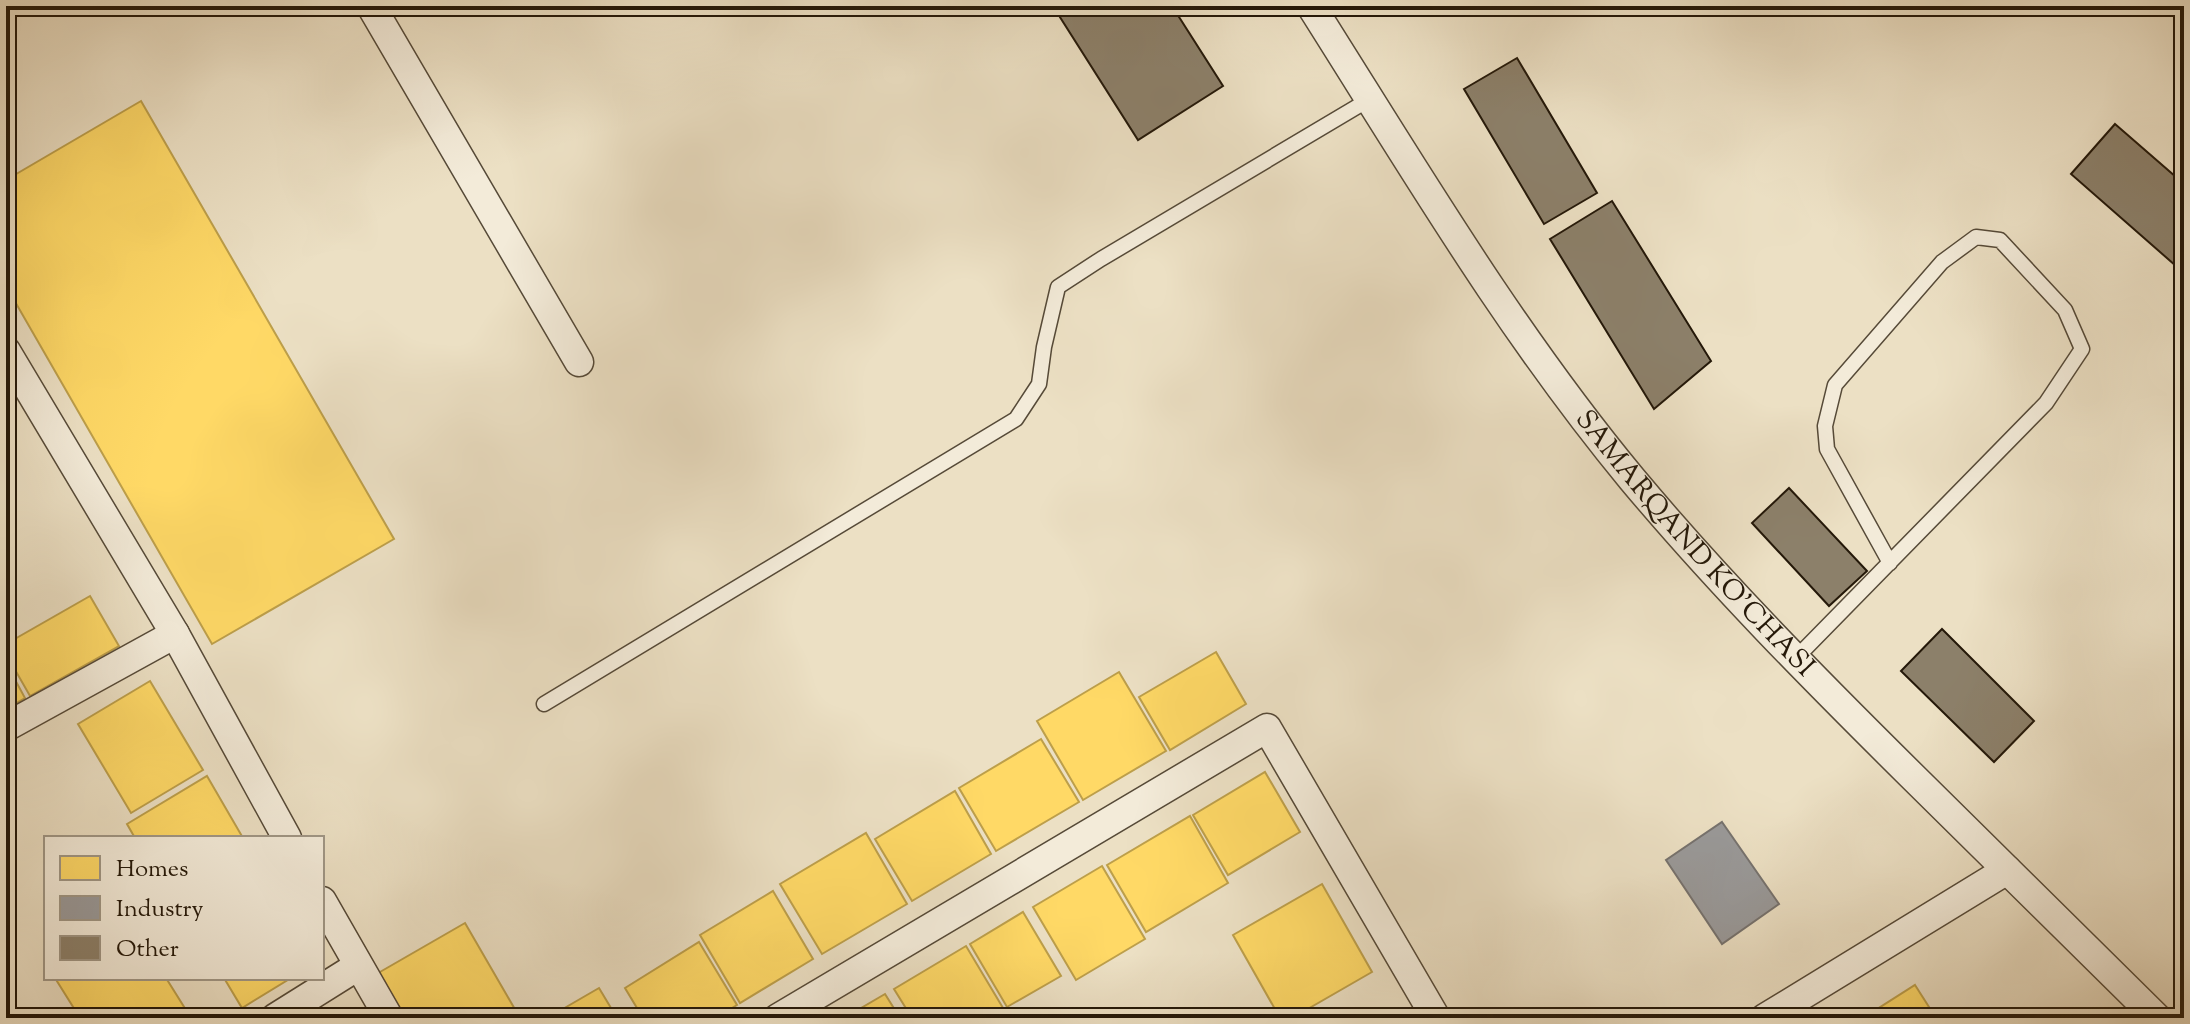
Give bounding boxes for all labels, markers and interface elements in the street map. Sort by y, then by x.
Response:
street label: SAMARQAND KO'CHASI [1565,402,1823,687]
legend [44,836,324,980]
text: Homes [116,853,188,887]
text: Industry [116,893,204,927]
text: Other [116,933,179,967]

